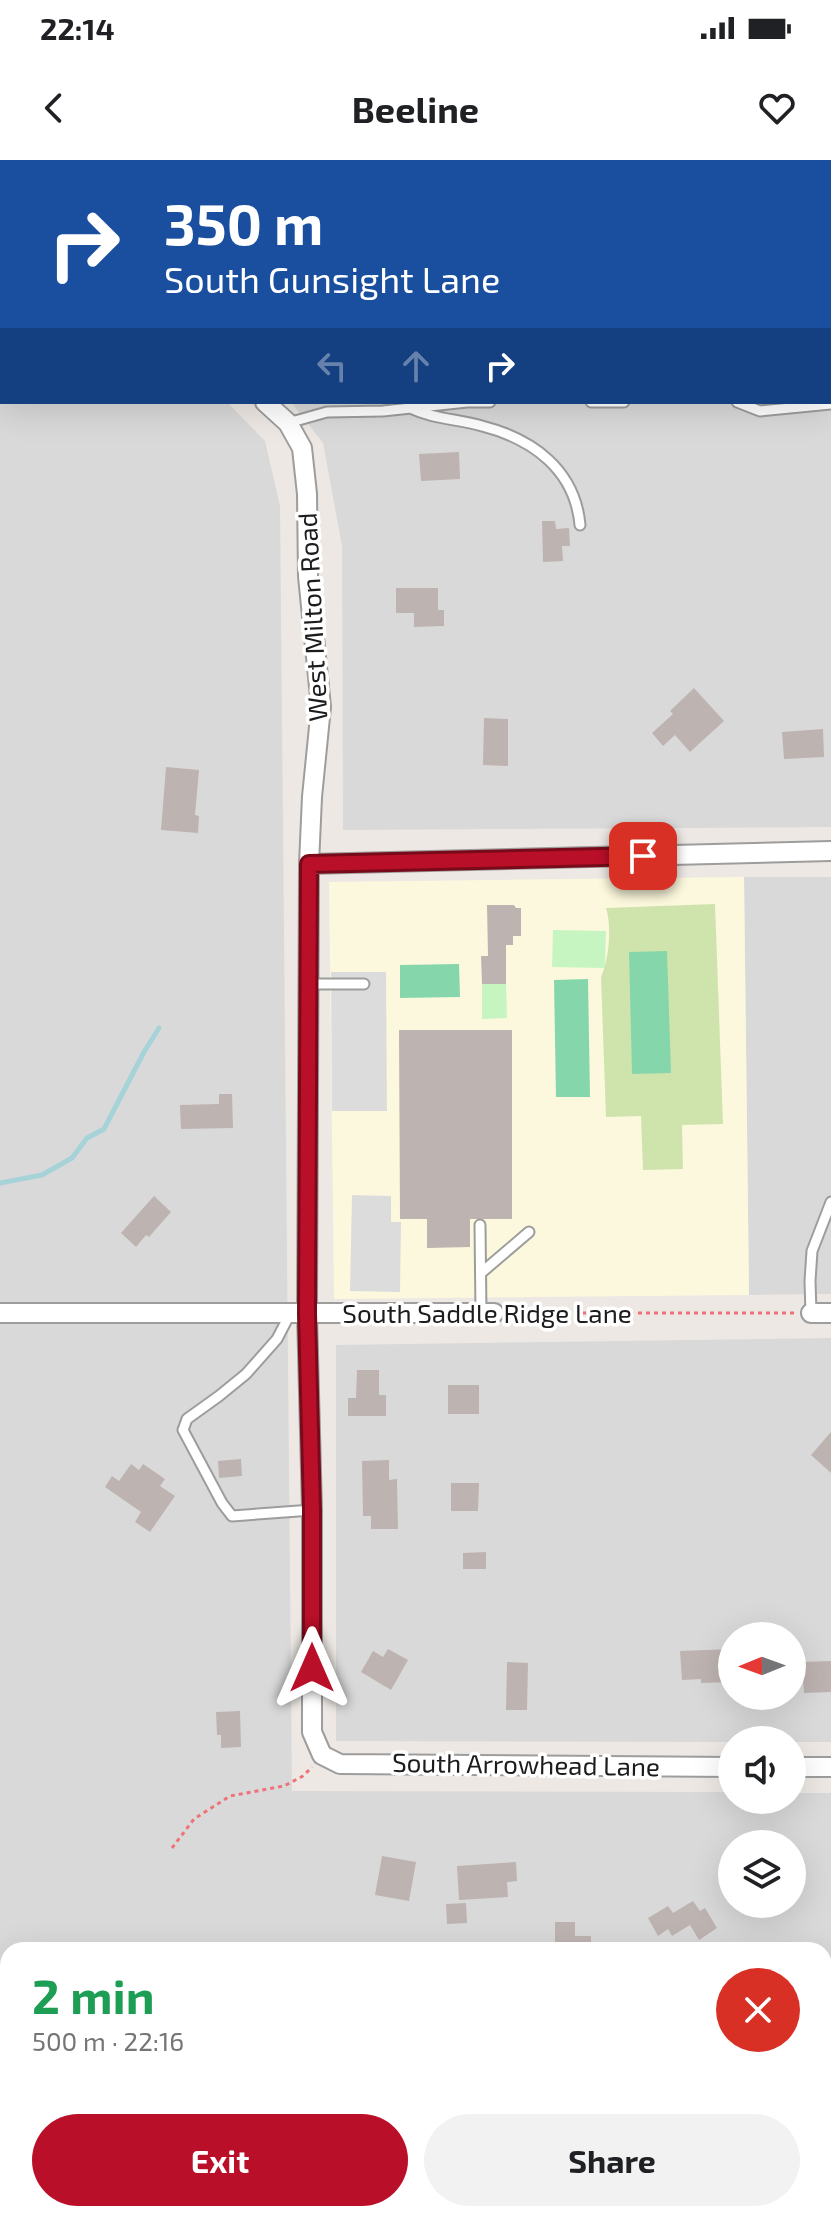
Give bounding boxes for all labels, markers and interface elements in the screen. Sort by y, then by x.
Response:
text: 22:14 [40,10,115,46]
icon: back [32,86,76,130]
icon: heart [755,86,799,130]
text: Beeline [352,87,479,130]
text: 350 m [164,189,323,256]
icon: right [32,192,136,296]
text: South Gunsight Lane [164,257,500,300]
icon: left [310,344,354,388]
icon: ahead [394,344,438,388]
icon: right [478,344,522,388]
street label: West Milton Road [291,512,332,722]
pin [609,822,677,890]
icon: arrive [621,834,665,878]
street label: South Saddle Ridge Lane [342,1297,632,1328]
north arrow [718,1622,806,1710]
map controls [718,1622,806,1918]
position arrow [270,1626,354,1710]
button: sound [718,1726,806,1814]
street label: South Arrowhead Lane [392,1746,660,1781]
button: layers [718,1830,806,1918]
text: 2 min [32,1966,155,2024]
button: close [716,1968,800,2052]
text: 500 m · 22:16 [32,2025,184,2056]
button: Exit [32,2114,408,2206]
button: Share [424,2114,800,2206]

